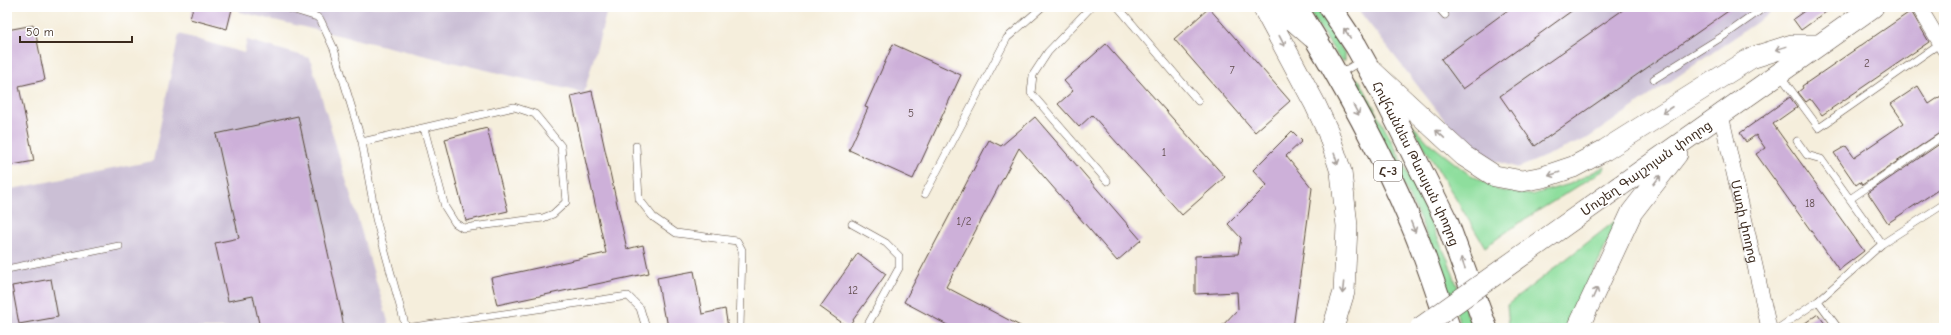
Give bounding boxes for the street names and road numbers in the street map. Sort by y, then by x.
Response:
street label: Հովհաննես Թևոսյան փողոց [1369,78,1463,248]
street label: Մուշեղ Գալշոյան փողոց [1578,117,1714,219]
road number: Հ-3 [1374,161,1402,181]
street label: Մառի փողոց [1728,178,1762,264]

